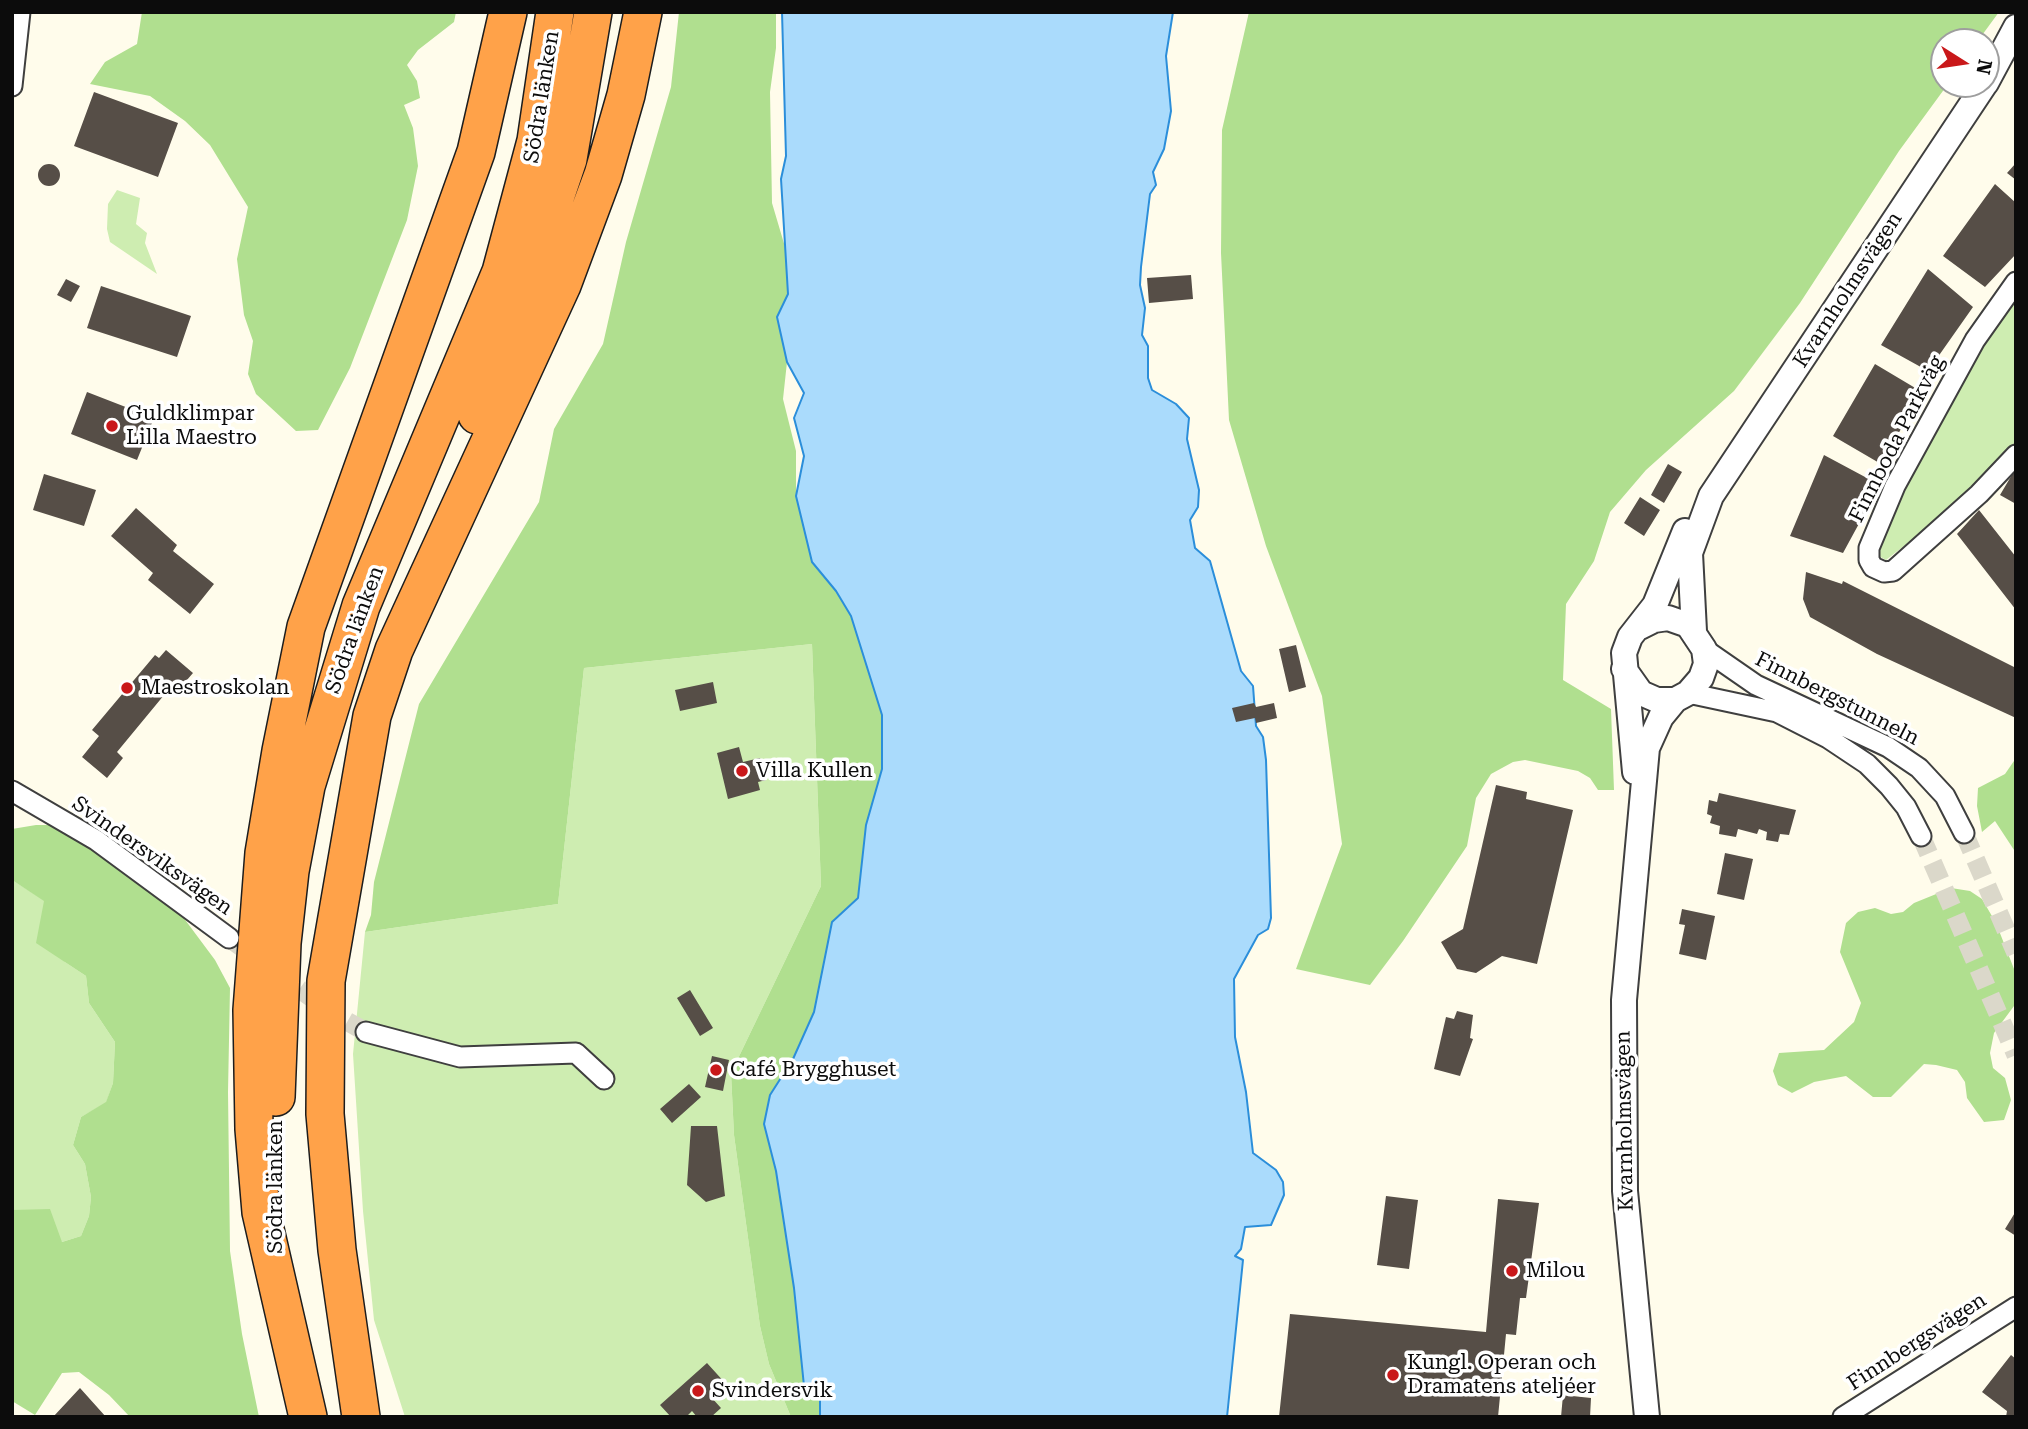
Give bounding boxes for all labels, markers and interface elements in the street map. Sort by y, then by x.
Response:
north arrow [1930,28,2000,98]
street label: Södra länken [519,29,565,165]
text: N [1971,57,1997,77]
street label: Kvarnholmsvägen [1788,207,1908,373]
street label: Finnboda Parkväg [1844,351,1950,527]
place label: Guldklimpar Lilla Maestro [126,401,257,451]
marker: Guldklimpar Lilla Maestro [104,418,120,434]
street label: Södra länken [320,563,390,697]
street label: Finnbergstunneln [1751,647,1923,751]
place label: Maestroskolan [141,675,290,701]
marker: Maestroskolan [119,680,135,696]
place label: Villa Kullen [756,758,873,784]
marker: Villa Kullen [734,763,750,779]
street label: Svindersviksvägen [67,791,237,921]
street label: Kvarnholmsvägen [1611,1030,1639,1212]
place label: Café Brygghuset [730,1057,896,1083]
marker: Café Brygghuset [708,1062,724,1078]
street label: Södra länken [263,1120,289,1254]
place label: Milou [1526,1258,1585,1284]
marker: Milou [1504,1263,1520,1279]
street label: Finnbergsvägen [1843,1288,1991,1396]
place label: Kungl. Operan och Dramatens ateljéer [1407,1350,1596,1400]
marker: Kungl. Operan och Dramatens ateljéer [1385,1367,1401,1383]
place label: Svindersvik [712,1378,833,1404]
marker: Svindersvik [690,1383,706,1399]

